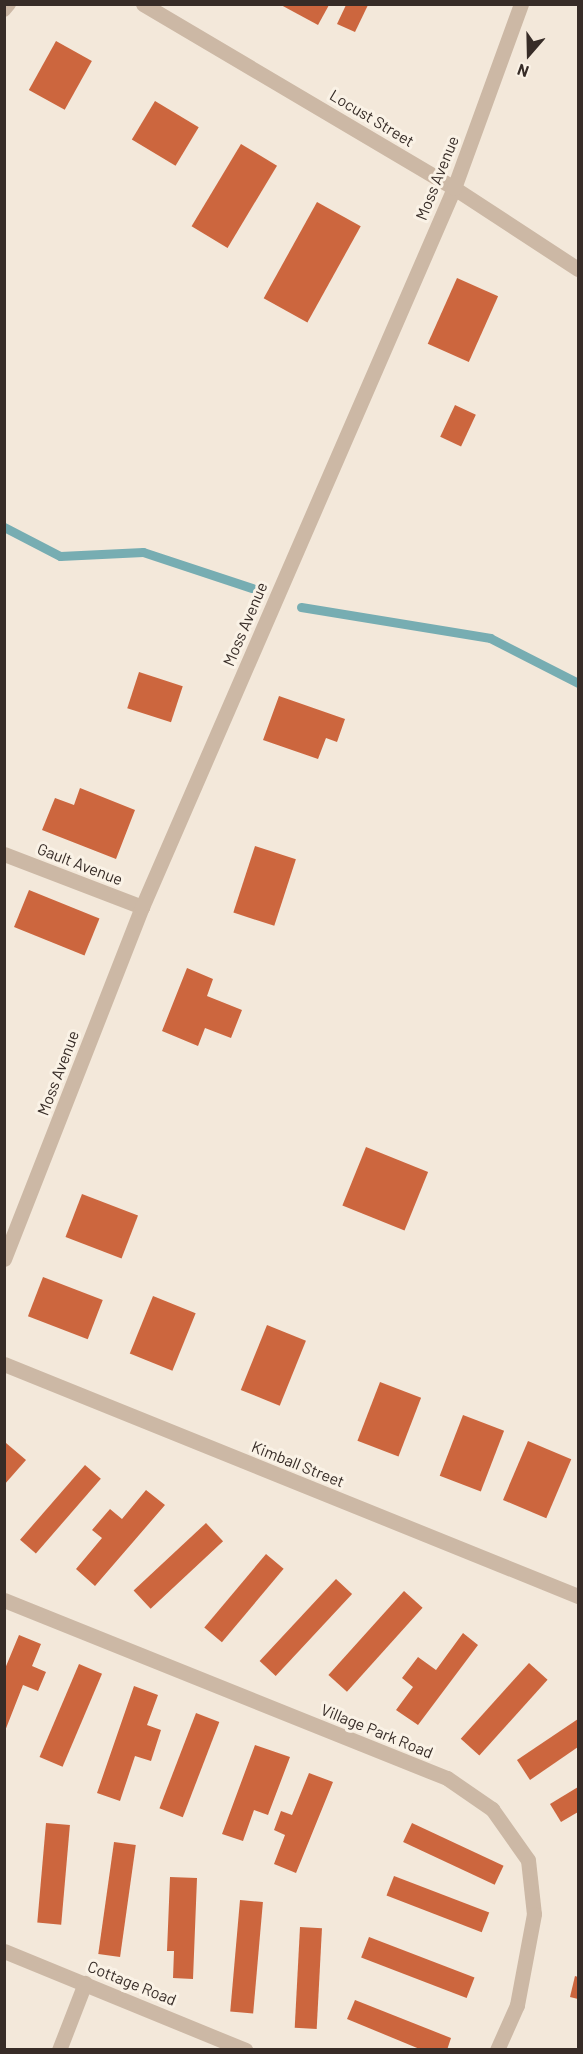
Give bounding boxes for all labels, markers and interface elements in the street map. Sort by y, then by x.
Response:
north arrow [499,24,559,84]
text: N [514,61,531,82]
street label: Locust Street [326,85,418,151]
street label: Moss Avenue [411,133,463,223]
street label: Moss Avenue [219,579,271,669]
street label: Gault Avenue [35,839,125,889]
street label: Moss Avenue [33,1028,83,1118]
street label: Kimball Street [249,1437,347,1491]
street label: Village Park Road [318,1700,436,1762]
street label: Cottage Road [85,1957,179,2009]

